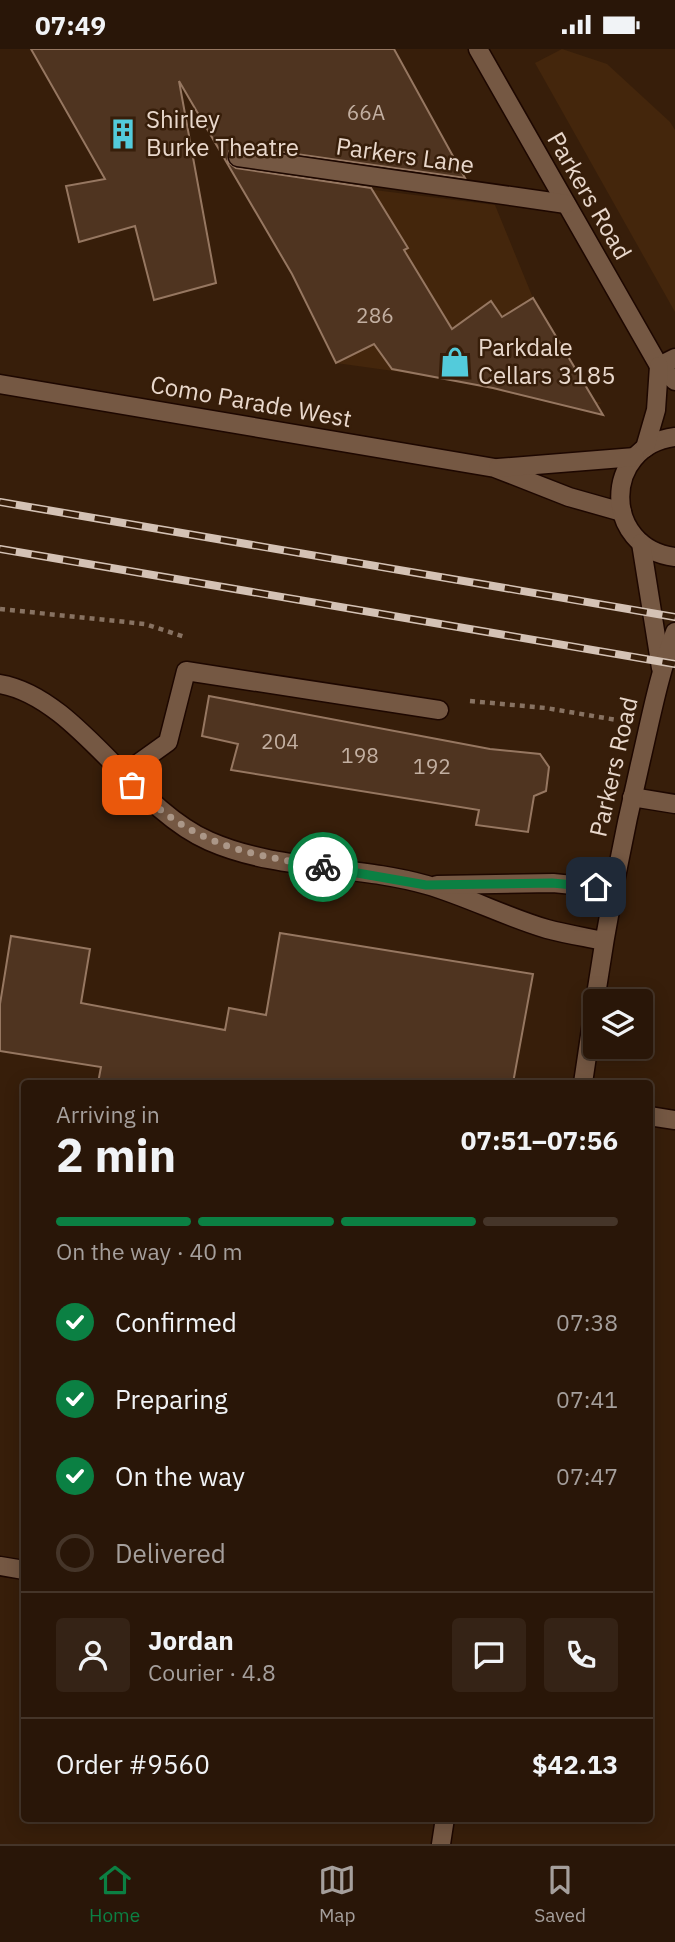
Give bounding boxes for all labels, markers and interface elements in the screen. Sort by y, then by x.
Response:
text: 07:49 [35,8,106,42]
house number: 66A [347,98,385,126]
place label: Shirley Burke Theatre [146,103,299,163]
building icon: Shirley Burke Theatre [106,117,140,151]
street label: Parkers Road [540,126,639,265]
street label: Parkers Lane [334,129,476,181]
house number: 286 [356,301,394,329]
place label: Parkdale Cellars 3185 [478,331,616,391]
shop icon: Parkdale Cellars 3185 [438,345,472,379]
street label: Como Parade West [148,368,354,434]
street label: Parkers Road [581,694,645,840]
house number: 204 [261,727,299,755]
house number: 198 [341,741,379,769]
house number: 192 [413,752,451,780]
pin [102,755,162,815]
icon: bag [113,766,151,804]
courier [288,832,358,902]
icon: bike [304,848,342,886]
pin [566,857,626,917]
icon: home [577,868,615,906]
map controls [583,989,653,1059]
button: layers [583,989,653,1059]
text: Arriving in [56,1099,160,1129]
text: 07:51–07:56 [461,1123,618,1157]
text: 2 min [56,1125,176,1185]
text: On the way · 40 m [56,1236,243,1266]
icon: check [56,1303,94,1341]
text: Confirmed [115,1305,237,1339]
text: 07:38 [556,1307,618,1337]
icon: check [56,1380,94,1418]
text: Preparing [115,1382,228,1416]
text: 07:41 [556,1384,618,1414]
icon: check [56,1457,94,1495]
text: On the way [115,1459,245,1493]
text: 07:47 [556,1461,618,1491]
text: Delivered [115,1536,226,1570]
button: person [56,1618,130,1692]
button: chat [452,1618,526,1692]
button: phone [544,1618,618,1692]
text: Jordan [148,1623,234,1657]
text: Courier · 4.8 [148,1657,276,1687]
text: Order #9560 [56,1747,210,1781]
text: $42.13 [532,1747,618,1781]
tab: Home [89,1861,140,1927]
tab: Map [318,1861,356,1927]
tab: Saved [534,1861,586,1927]

